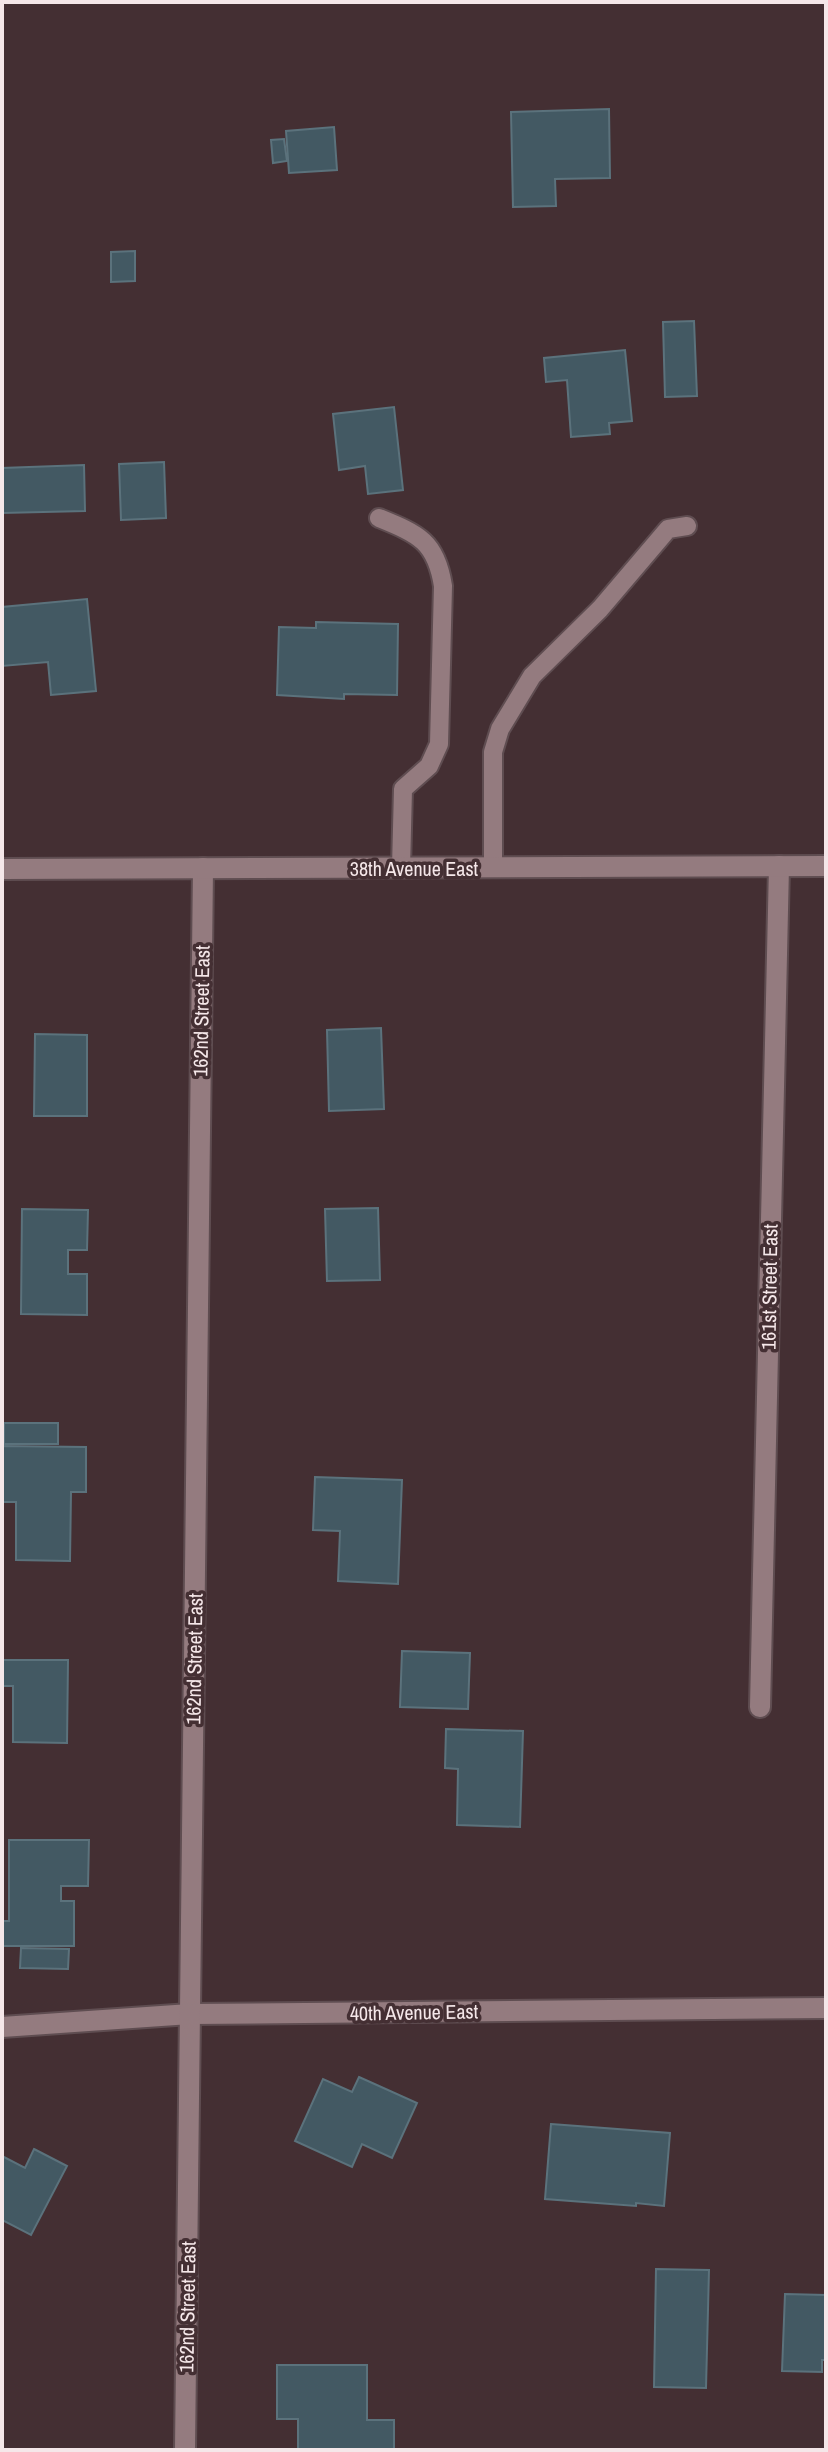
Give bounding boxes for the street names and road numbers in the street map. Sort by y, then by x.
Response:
street label: 38th Avenue East [350,855,479,882]
street label: 162nd Street East [186,945,216,1077]
street label: 161st Street East [754,1223,784,1350]
street label: 162nd Street East [179,1593,209,1725]
street label: 40th Avenue East [350,1997,479,2027]
street label: 162nd Street East [172,2241,202,2373]

